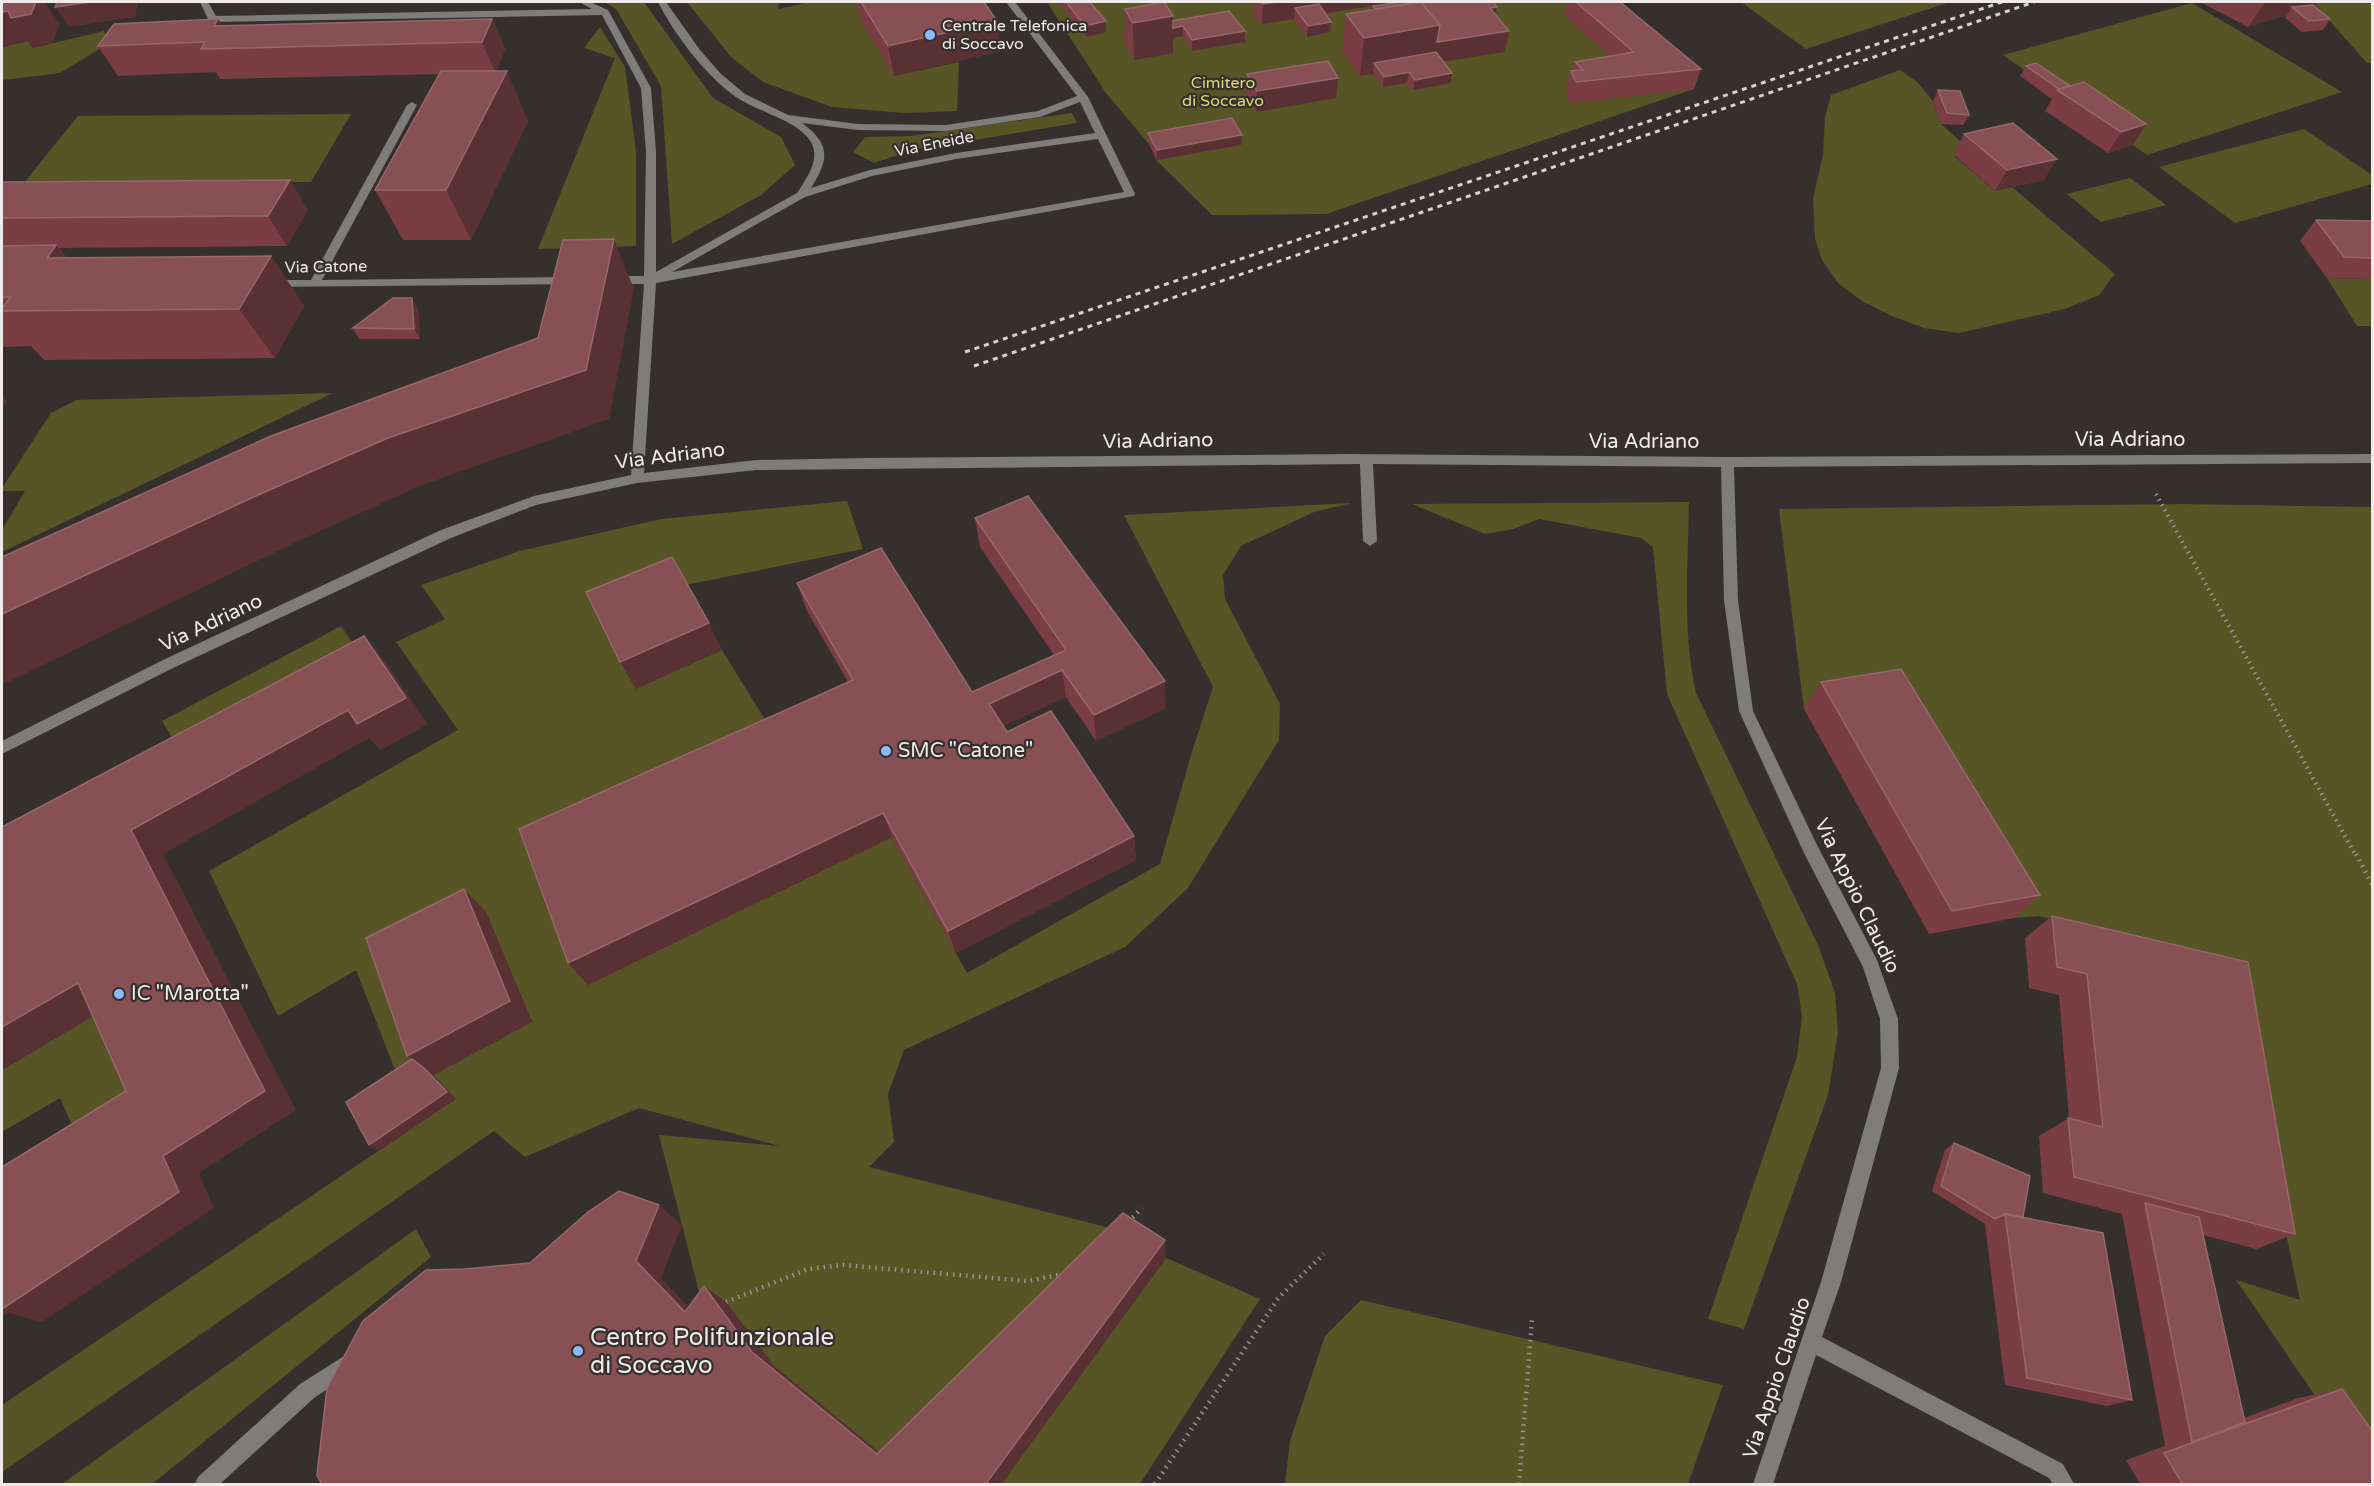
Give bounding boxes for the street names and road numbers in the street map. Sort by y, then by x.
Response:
street label: Via Eneide [893,127,975,161]
street label: Via Catone [285,256,367,278]
street label: Via Adriano [1102,428,1214,454]
street label: Via Adriano [2075,428,2185,452]
street label: Via Adriano [1589,430,1699,454]
street label: Via Adriano [614,437,726,475]
street label: Via Adriano [156,589,266,657]
street label: Via Appio Claudio [1809,815,1905,977]
street label: Via Appio Claudio [1738,1294,1816,1462]

